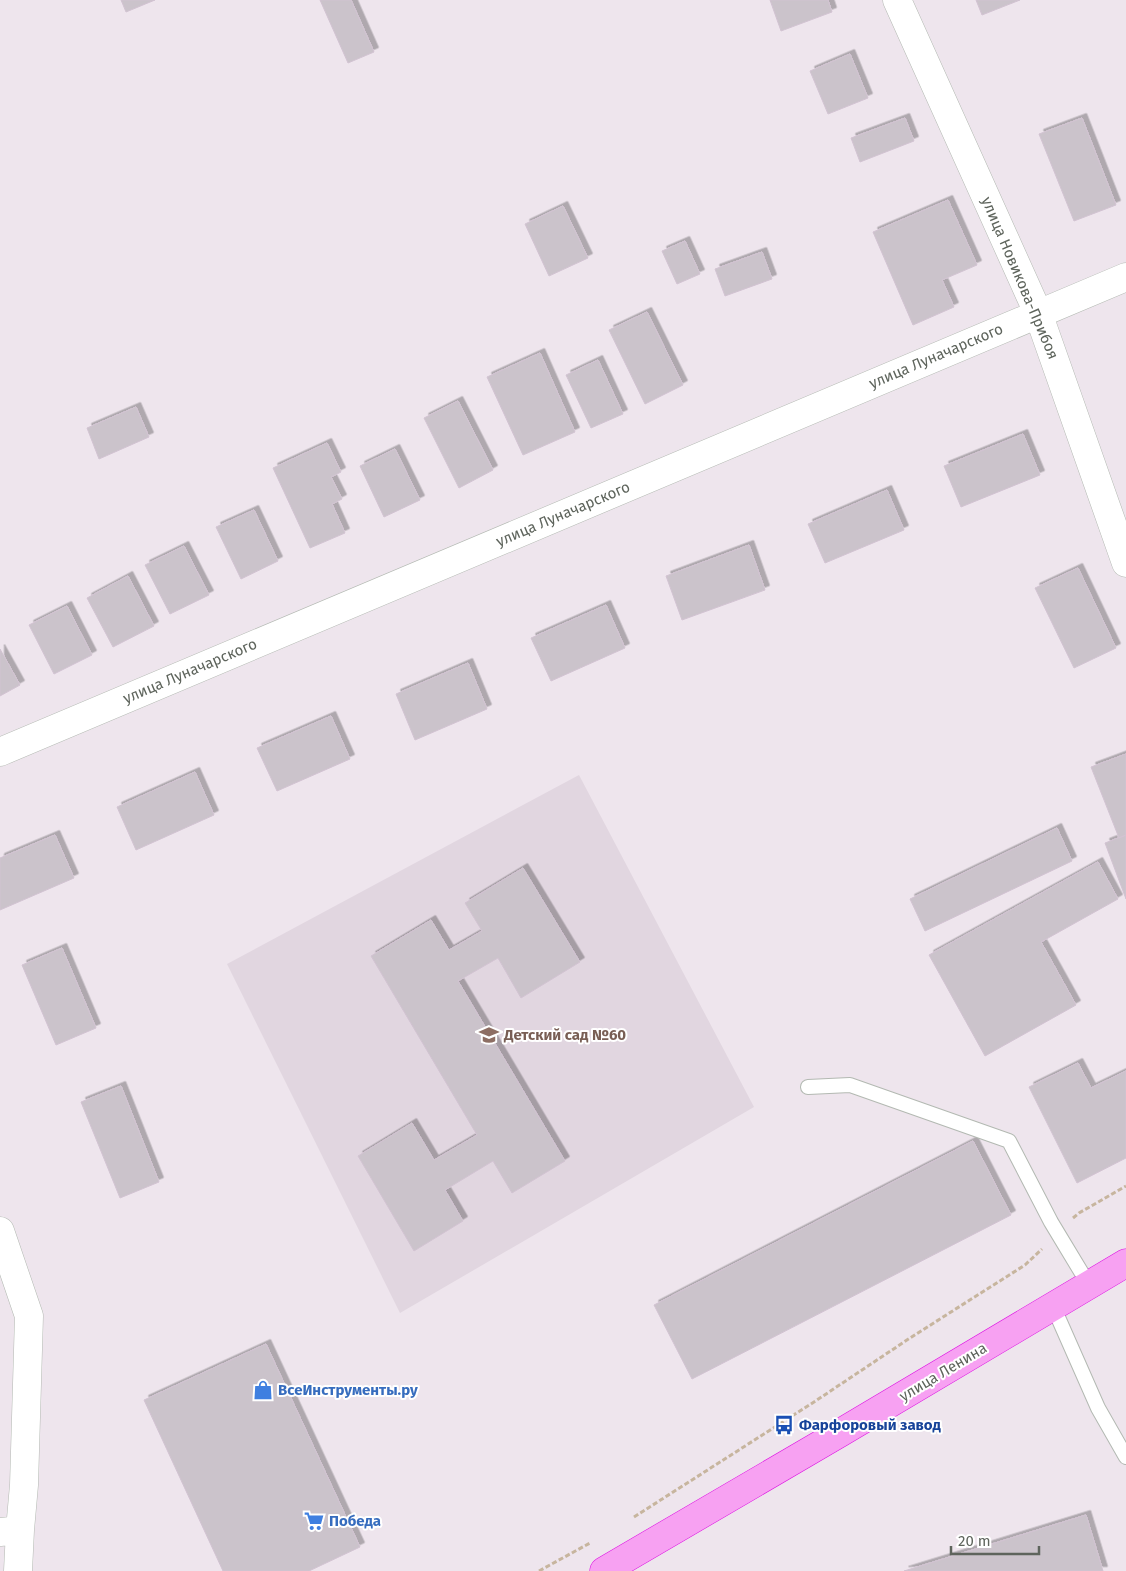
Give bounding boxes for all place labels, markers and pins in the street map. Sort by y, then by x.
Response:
school or university icon: Детский сад №60 [478,1024,500,1046]
place label: Детский сад №60 [503,1026,626,1044]
shop icon: ВсеИнструменты.ру [252,1379,274,1401]
place label: ВсеИнструменты.ру [278,1381,418,1399]
bus stop icon: Фарфоровый завод [773,1414,795,1436]
place label: Фарфоровый завод [799,1416,941,1434]
supermarket icon: Победа [303,1510,325,1532]
place label: Победа [329,1512,381,1530]

